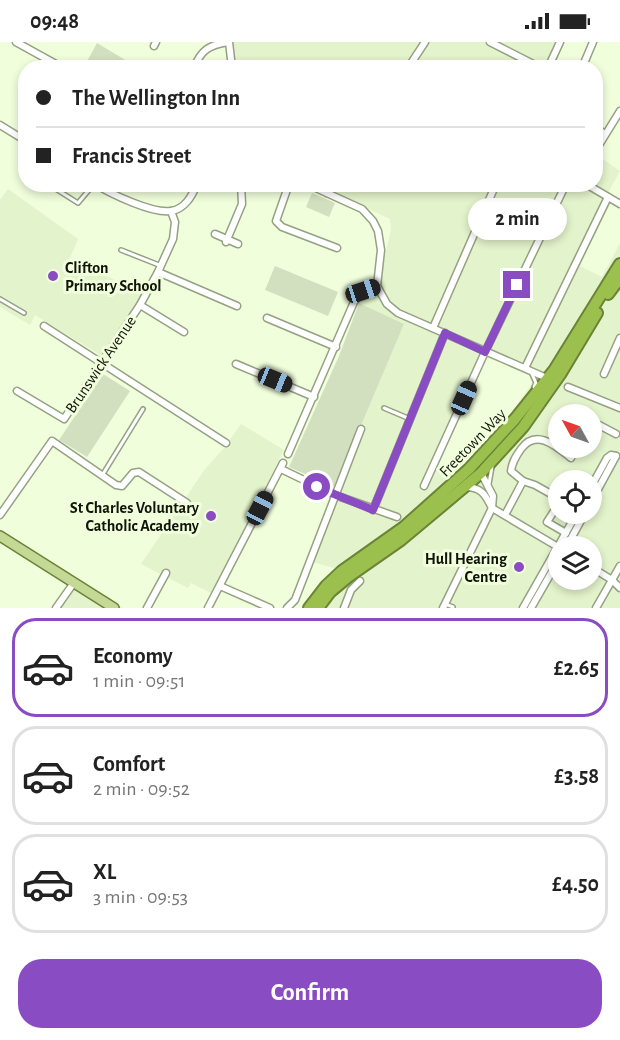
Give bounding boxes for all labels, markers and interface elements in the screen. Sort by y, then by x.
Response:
text: 09:48 [30,10,79,32]
text: The Wellington Inn [72,87,240,109]
text: Francis Street [72,145,191,167]
callout: 2 min [468,198,566,240]
text: 2 min [495,209,540,229]
place label: Clifton Primary School [65,260,162,295]
marker: Clifton Primary School [46,269,60,283]
route end [503,271,530,298]
car [343,277,383,305]
street label: Brunswick Avenue [63,313,139,416]
car [255,365,295,395]
car [448,378,480,418]
north arrow [548,404,602,458]
map controls [548,404,602,590]
street label: Freetown Way [436,405,510,481]
button: locate [548,470,602,524]
route start [303,473,330,500]
car [244,488,276,528]
place label: St Charles Voluntary Catholic Academy [70,500,200,535]
marker: St Charles Voluntary Catholic Academy [204,509,218,523]
button: layers [548,536,602,590]
place label: Hull Hearing Centre [425,551,508,585]
marker: Hull Hearing Centre [512,560,526,574]
icon: car [21,641,75,695]
text: Economy [93,645,173,667]
text: £2.65 [554,657,599,679]
text: 1 min · 09:51 [93,671,185,691]
icon: car [21,749,75,803]
text: Comfort [93,753,165,775]
text: £3.58 [554,765,599,787]
text: 2 min · 09:52 [93,779,190,799]
icon: car [21,857,75,911]
text: XL [93,861,116,883]
text: £4.50 [552,873,599,895]
text: 3 min · 09:53 [93,887,188,907]
button: Confirm [18,959,602,1028]

